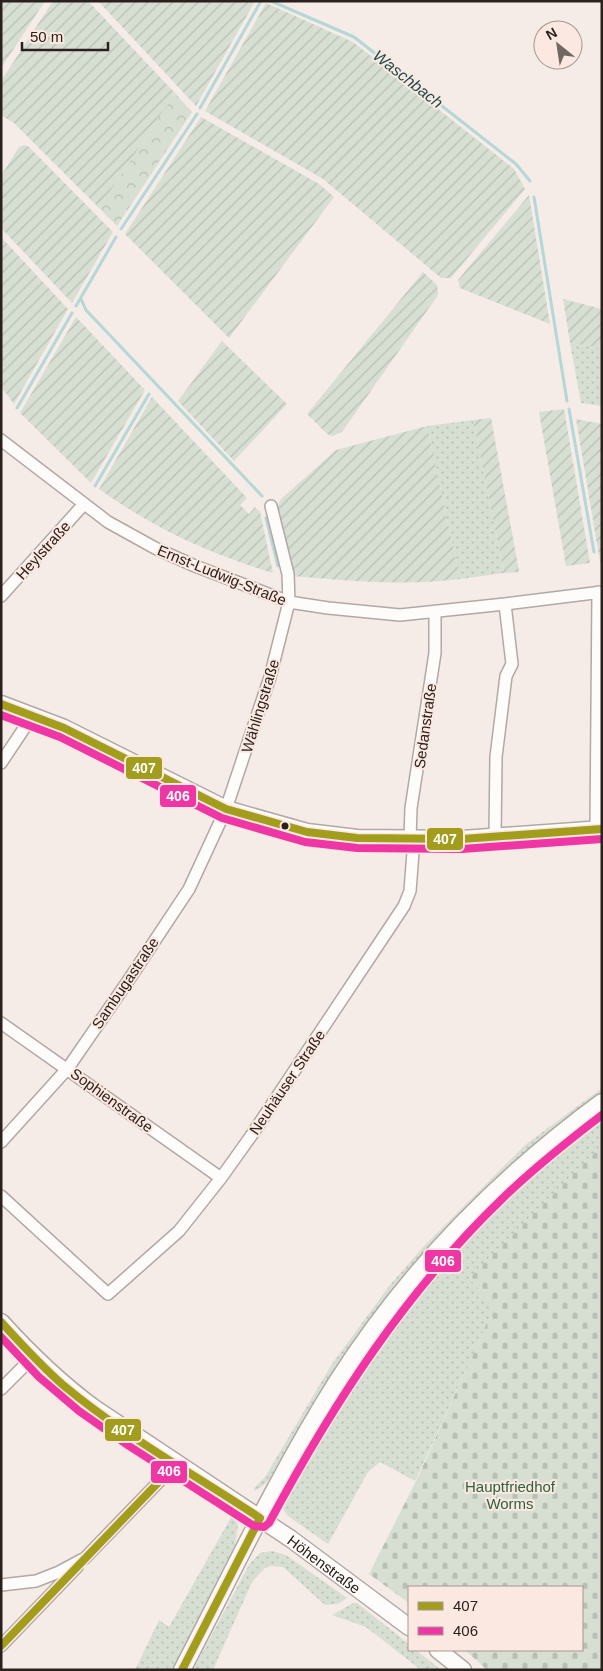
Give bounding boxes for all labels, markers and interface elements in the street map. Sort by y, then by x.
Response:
scale bar [22,20,109,52]
north arrow [533,20,583,70]
text: N [543,24,560,43]
text: 50 m [30,28,63,45]
water label: Waschbach [370,47,446,111]
street label: Heylstraße [12,517,74,583]
street label: Ernst-Ludwig-Straße [155,541,289,609]
street label: Wählingstraße [238,657,282,755]
street label: Sedanstraße [411,682,439,770]
line badge: 407 [125,756,163,780]
text: 407 [132,760,156,776]
line badge: 406 [159,784,197,808]
text: 406 [166,788,190,804]
unlabelled marker [280,821,290,831]
line badge: 407 [426,827,464,851]
text: 407 [433,831,457,847]
street label: Sambugastraße [88,934,162,1032]
street label: Neuhäuser Straße [246,1026,328,1138]
street label: Sophienstraße [68,1064,156,1136]
line badge: 406 [424,1249,462,1273]
text: 406 [431,1253,455,1269]
line badge: 407 [104,1418,142,1442]
text: 407 [111,1422,135,1438]
line badge: 406 [150,1460,188,1484]
text: 406 [157,1463,181,1479]
park label: Hauptfriedhof Worms [465,1478,556,1512]
street label: Höhenstraße [284,1531,364,1597]
legend [408,1586,583,1651]
text: 407 [453,1597,478,1614]
text: 406 [453,1622,478,1639]

